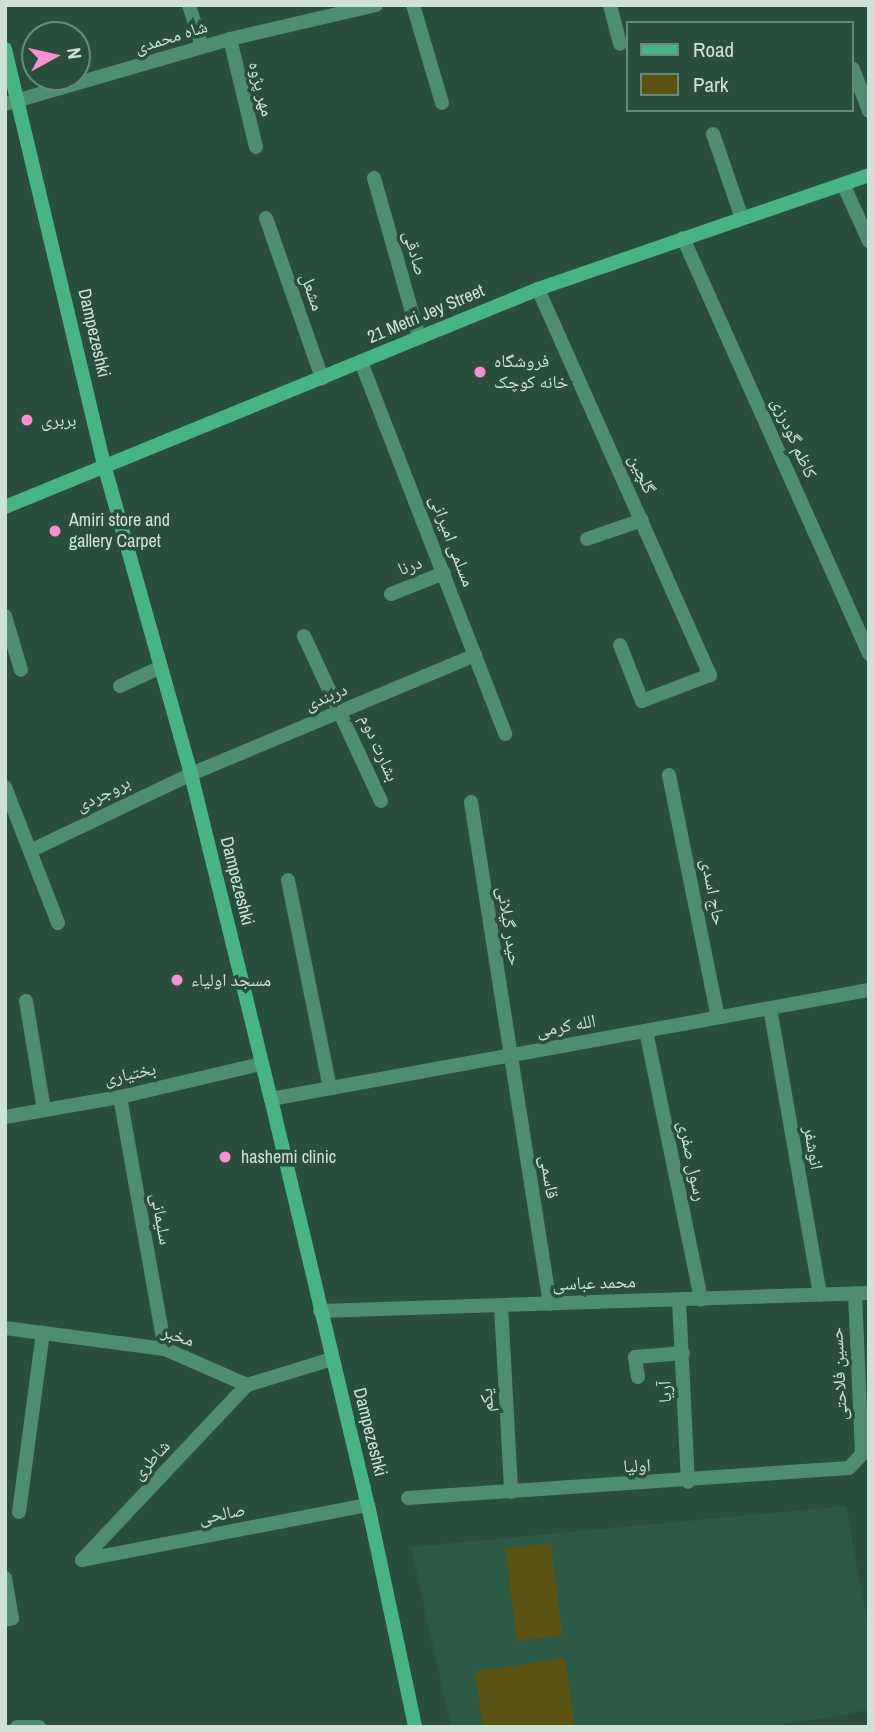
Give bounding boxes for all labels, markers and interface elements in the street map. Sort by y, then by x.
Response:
street label: شاه محمدی [132,16,210,58]
north arrow [21,21,91,91]
legend [626,21,853,112]
text: Road [693,35,734,64]
text: N [61,46,88,61]
street label: مهر پژوه [244,59,278,119]
text: Park [693,70,728,99]
street label: صادقی [398,228,432,278]
street label: مشعل [296,270,328,314]
street label: 21 Metri Jey Street [364,280,488,348]
street label: Dampezeshki [73,287,115,379]
place label: فروشگاه خانه کوچک [494,351,569,394]
marker: فروشگاه خانه کوچک [472,364,488,380]
street label: کاظم گودرزی [767,394,821,482]
place label: بربری [41,409,77,431]
marker: بربری [19,412,35,428]
street label: گلچین [624,451,660,497]
street label: مسلمی امیرانی [425,492,479,590]
place label: Amiri store and gallery Carpet [69,510,170,552]
marker: Amiri store and gallery Carpet [47,523,63,539]
street label: درنا [395,552,425,580]
street label: دربندی [301,678,351,716]
street label: بشارت دوم [355,711,403,785]
street label: بروجردی [72,772,134,816]
street label: Dampezeshki [216,835,258,927]
street label: حاج اسدی [696,857,730,927]
street label: حیدر گیلانی [492,885,526,967]
place label: مسجد اولیاء [191,969,271,991]
marker: مسجد اولیاء [169,972,185,988]
street label: الله کرمی [535,1010,597,1042]
street label: بختیاری [102,1058,158,1090]
street label: رسول صفری [673,1119,711,1203]
street label: انوشفر [799,1125,827,1171]
place label: hashemi clinic [241,1146,336,1168]
marker: hashemi clinic [215,1147,235,1167]
street label: قاسمی [535,1154,563,1200]
street label: سلیمانی [146,1192,176,1246]
street label: محمد عباسی [552,1271,636,1295]
street label: مخبر [159,1321,197,1351]
street label: حسین فلاحتی [826,1327,852,1421]
street label: آریا [654,1381,676,1403]
street label: Dampezeshki [349,1386,391,1478]
street label: یکم [476,1387,498,1413]
street label: شاطری [127,1436,175,1484]
street label: اولیا [623,1454,651,1478]
street label: صالحی [197,1499,247,1529]

